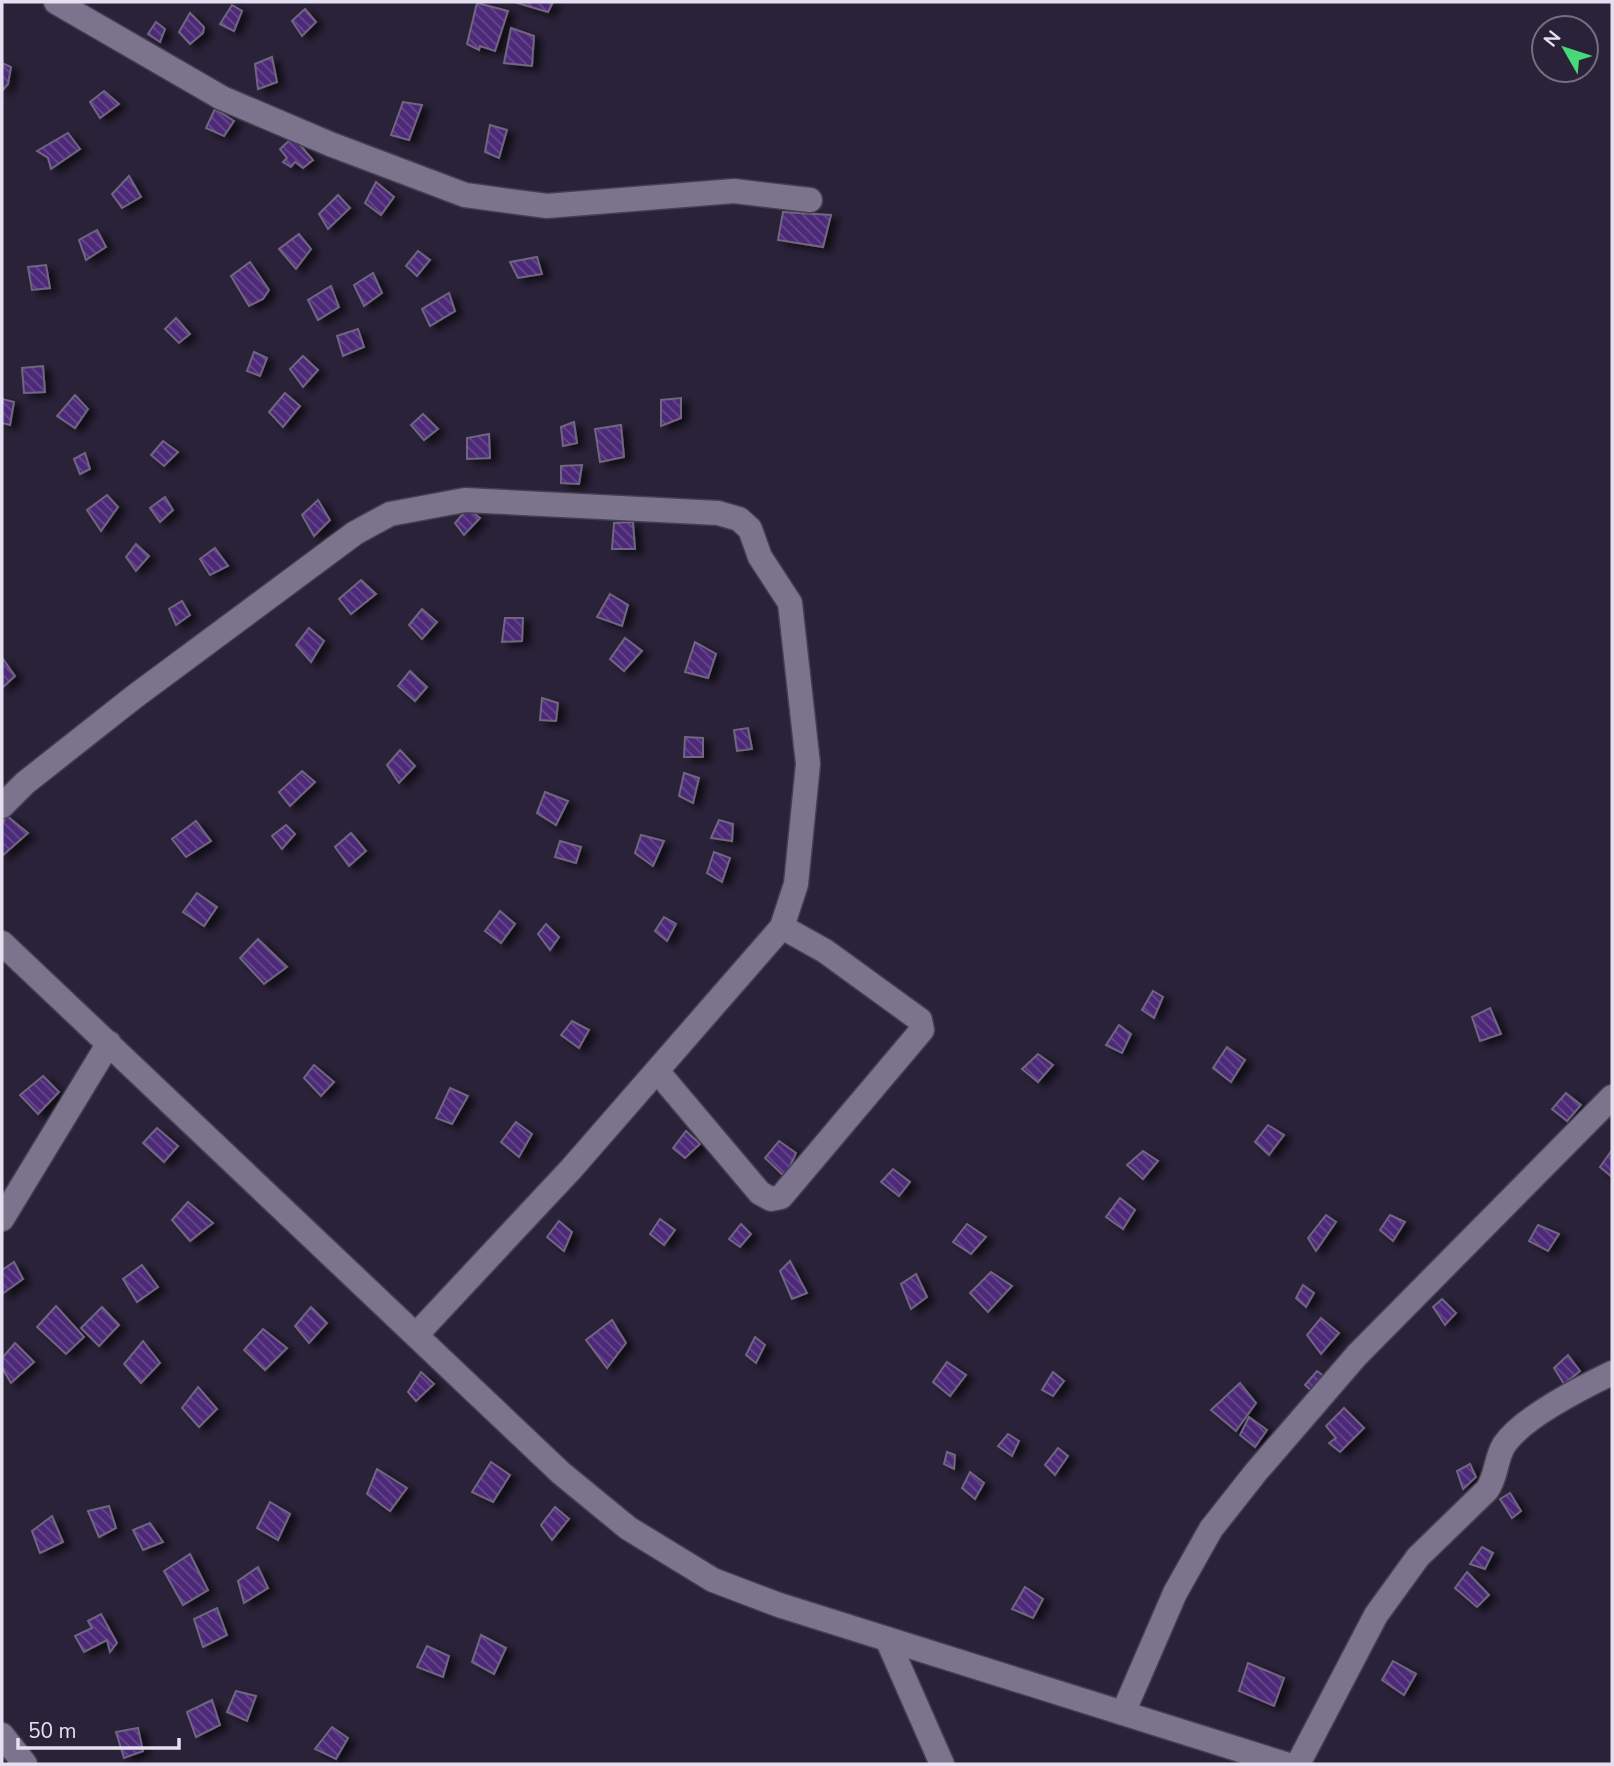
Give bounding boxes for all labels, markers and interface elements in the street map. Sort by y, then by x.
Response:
north arrow [1530,14,1600,84]
text: N [1538,25,1567,53]
scale bar [18,1706,178,1750]
text: 50 m [28,1717,77,1745]

